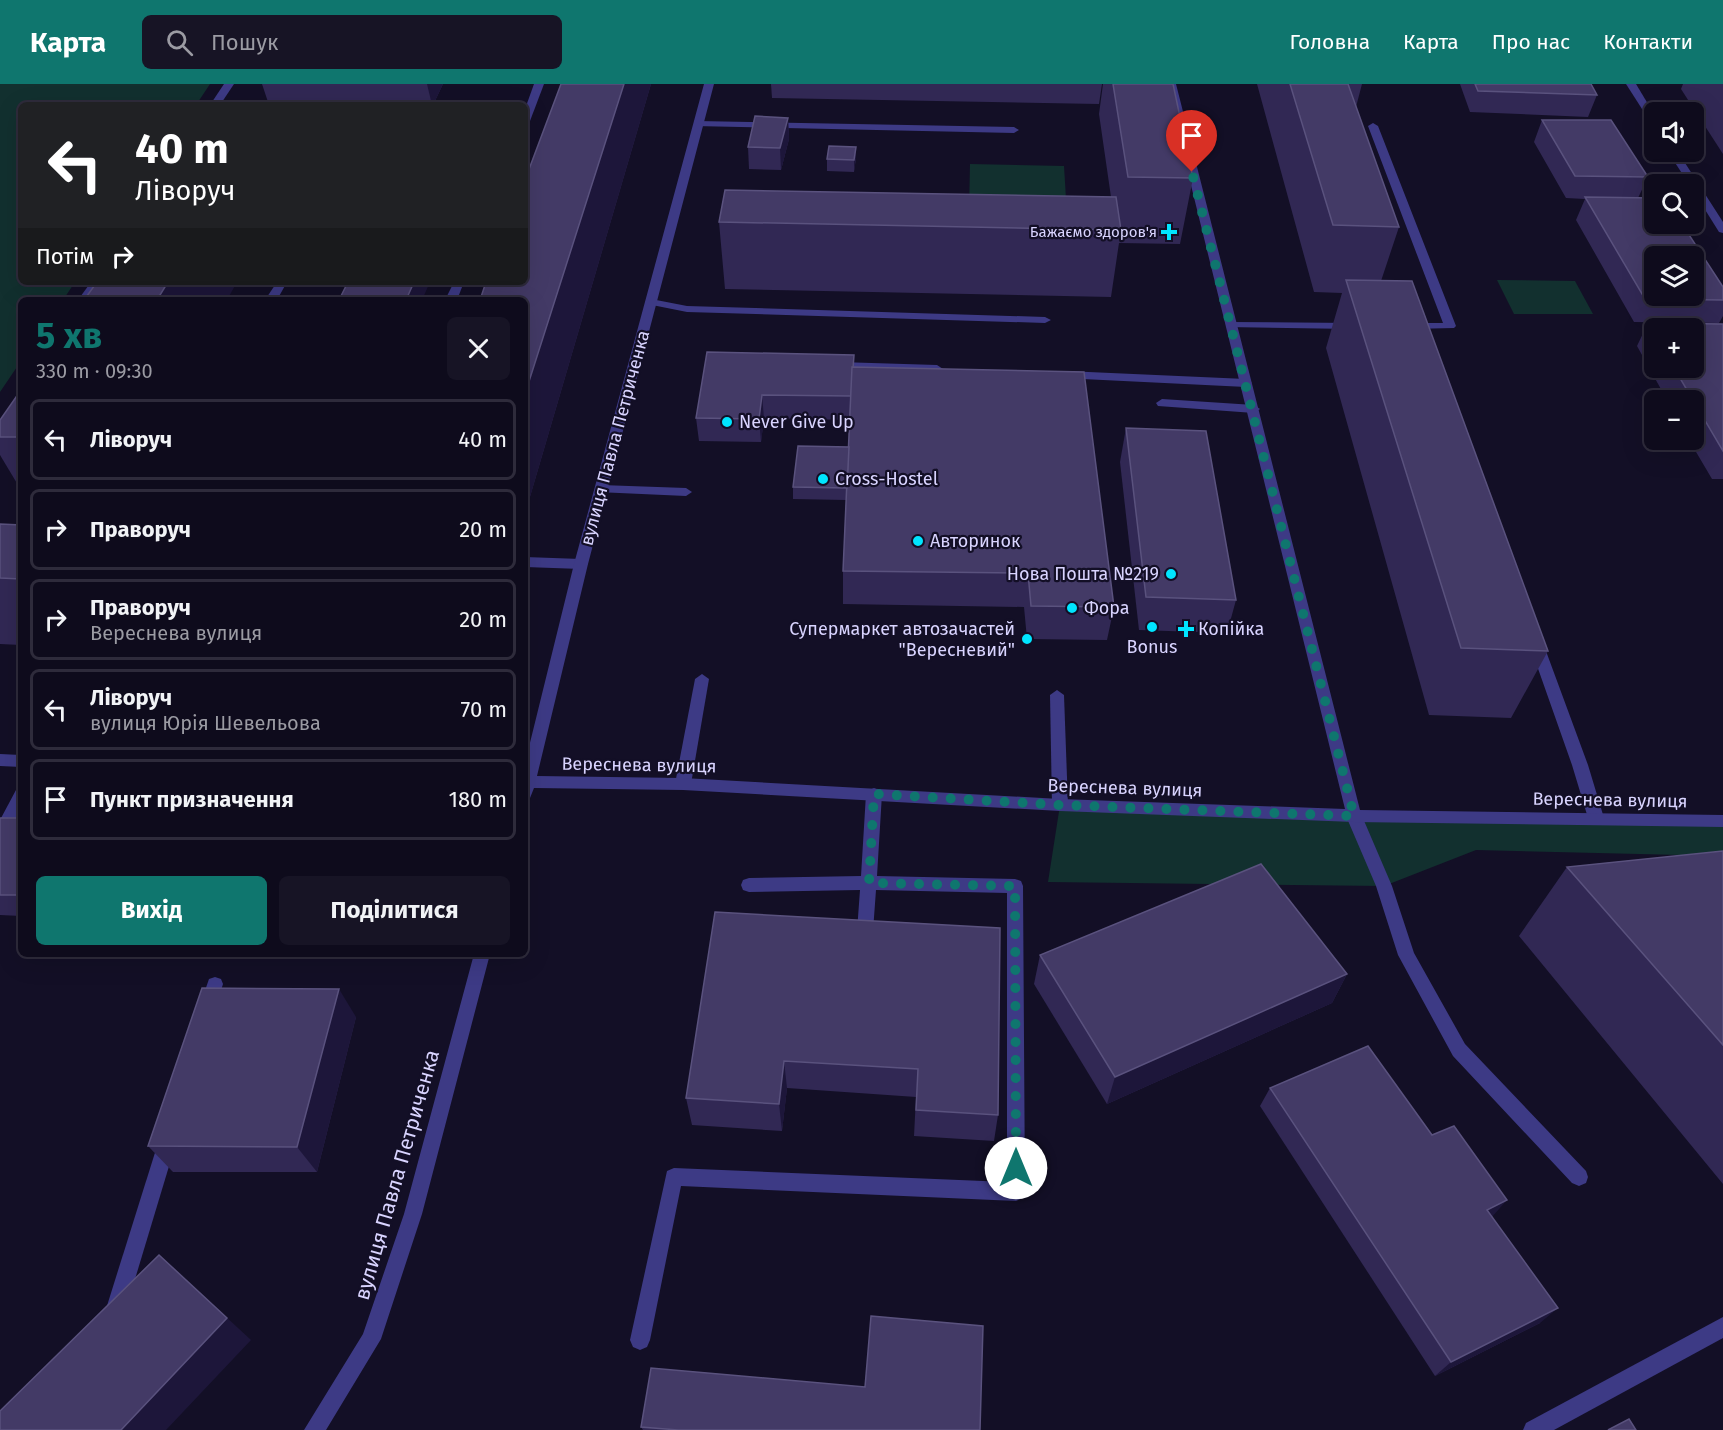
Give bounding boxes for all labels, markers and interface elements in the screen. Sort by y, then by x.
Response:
search box [142,15,562,69]
text: Карта [30,26,106,59]
icon: search [163,26,196,59]
text: Пошук [211,29,278,56]
text: Головна [1289,29,1370,55]
text: Карта [1403,29,1459,55]
text: Про нас [1492,29,1570,55]
text: Контакти [1603,29,1693,55]
map controls [1644,102,1704,450]
button: sound [1644,102,1704,162]
pin [1166,110,1217,172]
icon: arrive [1175,119,1208,152]
text: 40 m [135,124,229,174]
icon: left [36,126,114,204]
button: search [1644,174,1704,234]
text: Ліворуч [135,175,235,207]
place label: Бажаємо здоров'я [1030,223,1157,241]
marker: Бажаємо здоров'я [1162,225,1176,239]
icon: right [106,240,139,273]
text: Потім [36,243,94,270]
button: layers [1644,246,1704,306]
text: 5 хв [36,314,102,358]
button: close [447,317,510,380]
button: + [1644,318,1704,378]
street label: вулиця Павла Петриченка [576,328,654,548]
text: 330 m · 09:30 [36,359,153,383]
button: − [1644,390,1704,450]
place label: Never Give Up [739,411,854,433]
marker: Never Give Up [720,415,734,429]
icon: left [39,423,72,456]
text: Ліворуч [90,426,172,453]
text: 40 m [458,426,507,453]
place label: Cross-Hostel [835,468,938,490]
marker: Cross-Hostel [816,472,830,486]
icon: right [39,513,72,546]
text: Праворуч [90,516,191,543]
text: 20 m [459,516,507,543]
place label: Авторинок [930,530,1021,552]
marker: Авторинок [911,534,925,548]
place label: Нова Пошта №219 [1007,563,1159,585]
marker: Нова Пошта №219 [1164,567,1178,581]
text: Праворуч [90,594,191,621]
place label: Фора [1084,597,1130,619]
marker: Фора [1065,601,1079,615]
icon: right [39,603,72,636]
text: 20 m [459,606,507,633]
place label: Супермаркет автозачастей "Вересневий" [789,618,1015,661]
place label: Копійка [1198,618,1264,640]
marker: Bonus [1145,620,1159,634]
text: Вереснева вулиця [90,621,262,645]
marker: Копійка [1179,622,1193,636]
marker: Супермаркет автозачастей "Вересневий" [1020,632,1034,646]
place label: Bonus [1127,636,1177,658]
text: Ліворуч [90,684,172,711]
icon: left [39,693,72,726]
text: 70 m [461,696,507,723]
text: вулиця Юрія Шевельова [90,711,321,735]
street label: Вереснева вулиця [561,753,717,777]
street label: Вереснева вулиця [1047,774,1203,802]
icon: arrive [39,783,72,816]
text: Пункт призначення [90,786,294,813]
text: 180 m [448,786,507,813]
street label: Вереснева вулиця [1532,788,1688,812]
button: Вихід [36,876,267,945]
button: Поділитися [279,876,510,945]
street label: вулиця Павла Петриченка [349,1047,445,1303]
position arrow [984,1136,1048,1200]

